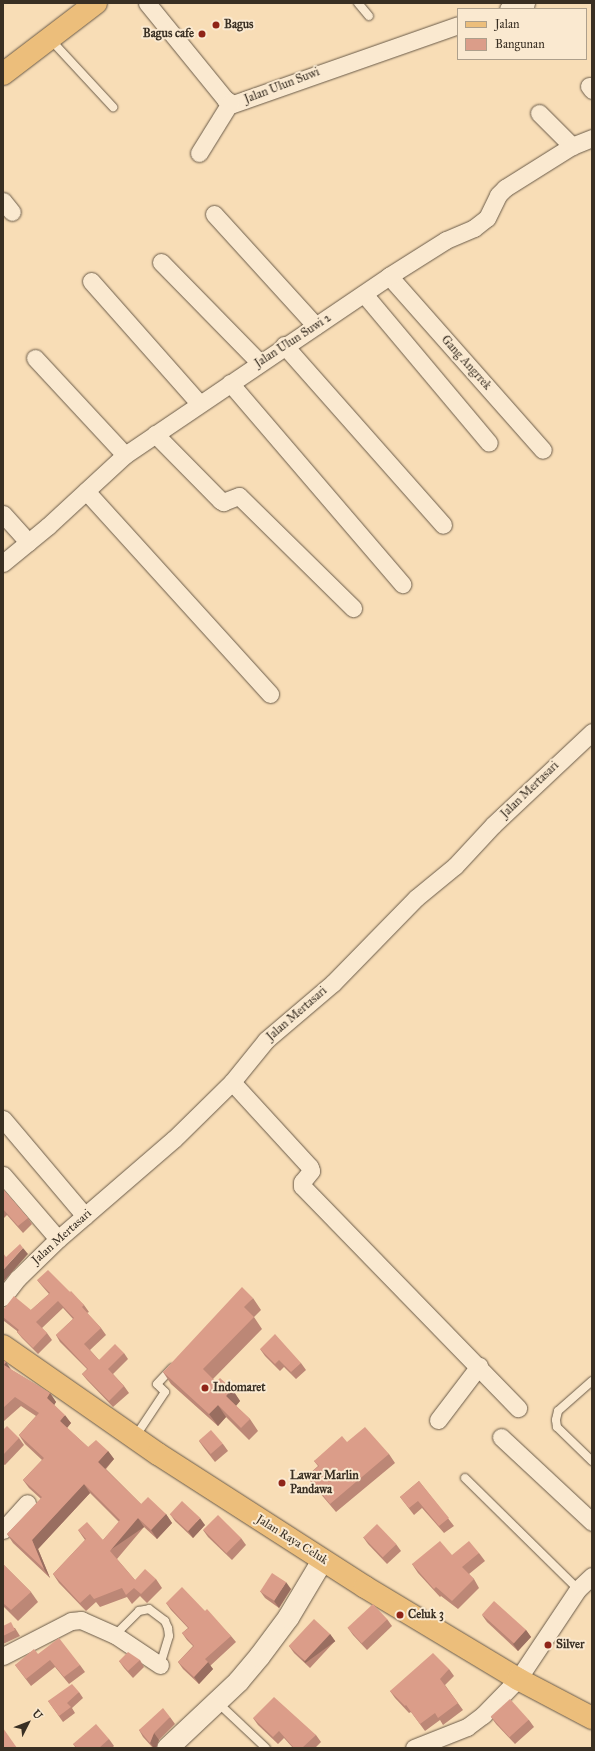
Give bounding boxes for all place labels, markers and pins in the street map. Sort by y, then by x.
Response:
place label: Bagus [224,18,253,32]
marker: Bagus [211,20,221,30]
place label: Bagus cafe [143,27,194,41]
marker: Bagus cafe [197,29,207,39]
place label: Indomaret [213,1381,266,1395]
marker: Indomaret [200,1383,210,1393]
place label: Lawar Marlin Pandawa [290,1469,359,1497]
marker: Lawar Marlin Pandawa [277,1478,287,1488]
place label: Celuk 3 [408,1608,444,1622]
marker: Celuk 3 [395,1610,405,1620]
place label: Silver [556,1638,584,1652]
marker: Silver [543,1640,553,1650]

